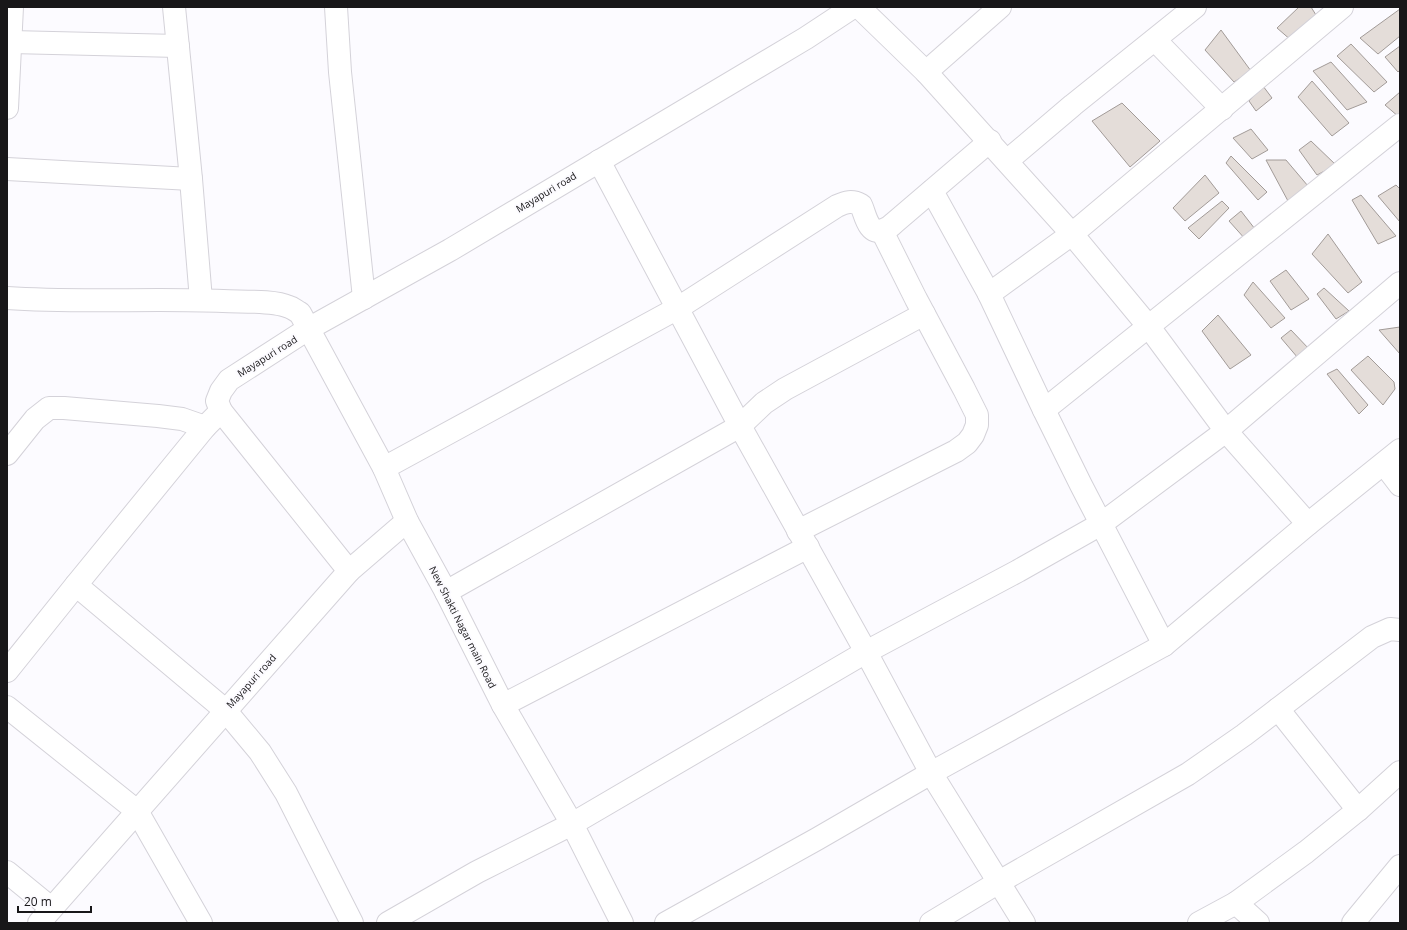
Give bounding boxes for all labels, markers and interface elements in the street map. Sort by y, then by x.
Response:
street label: Mayapuri road [513,168,579,216]
street label: Mayapuri road [234,332,300,380]
street label: New Shakti Nagar main Road [426,564,500,690]
street label: Mayapuri road [223,651,279,711]
scale bar [18,888,91,914]
text: 20 m [24,893,52,910]

